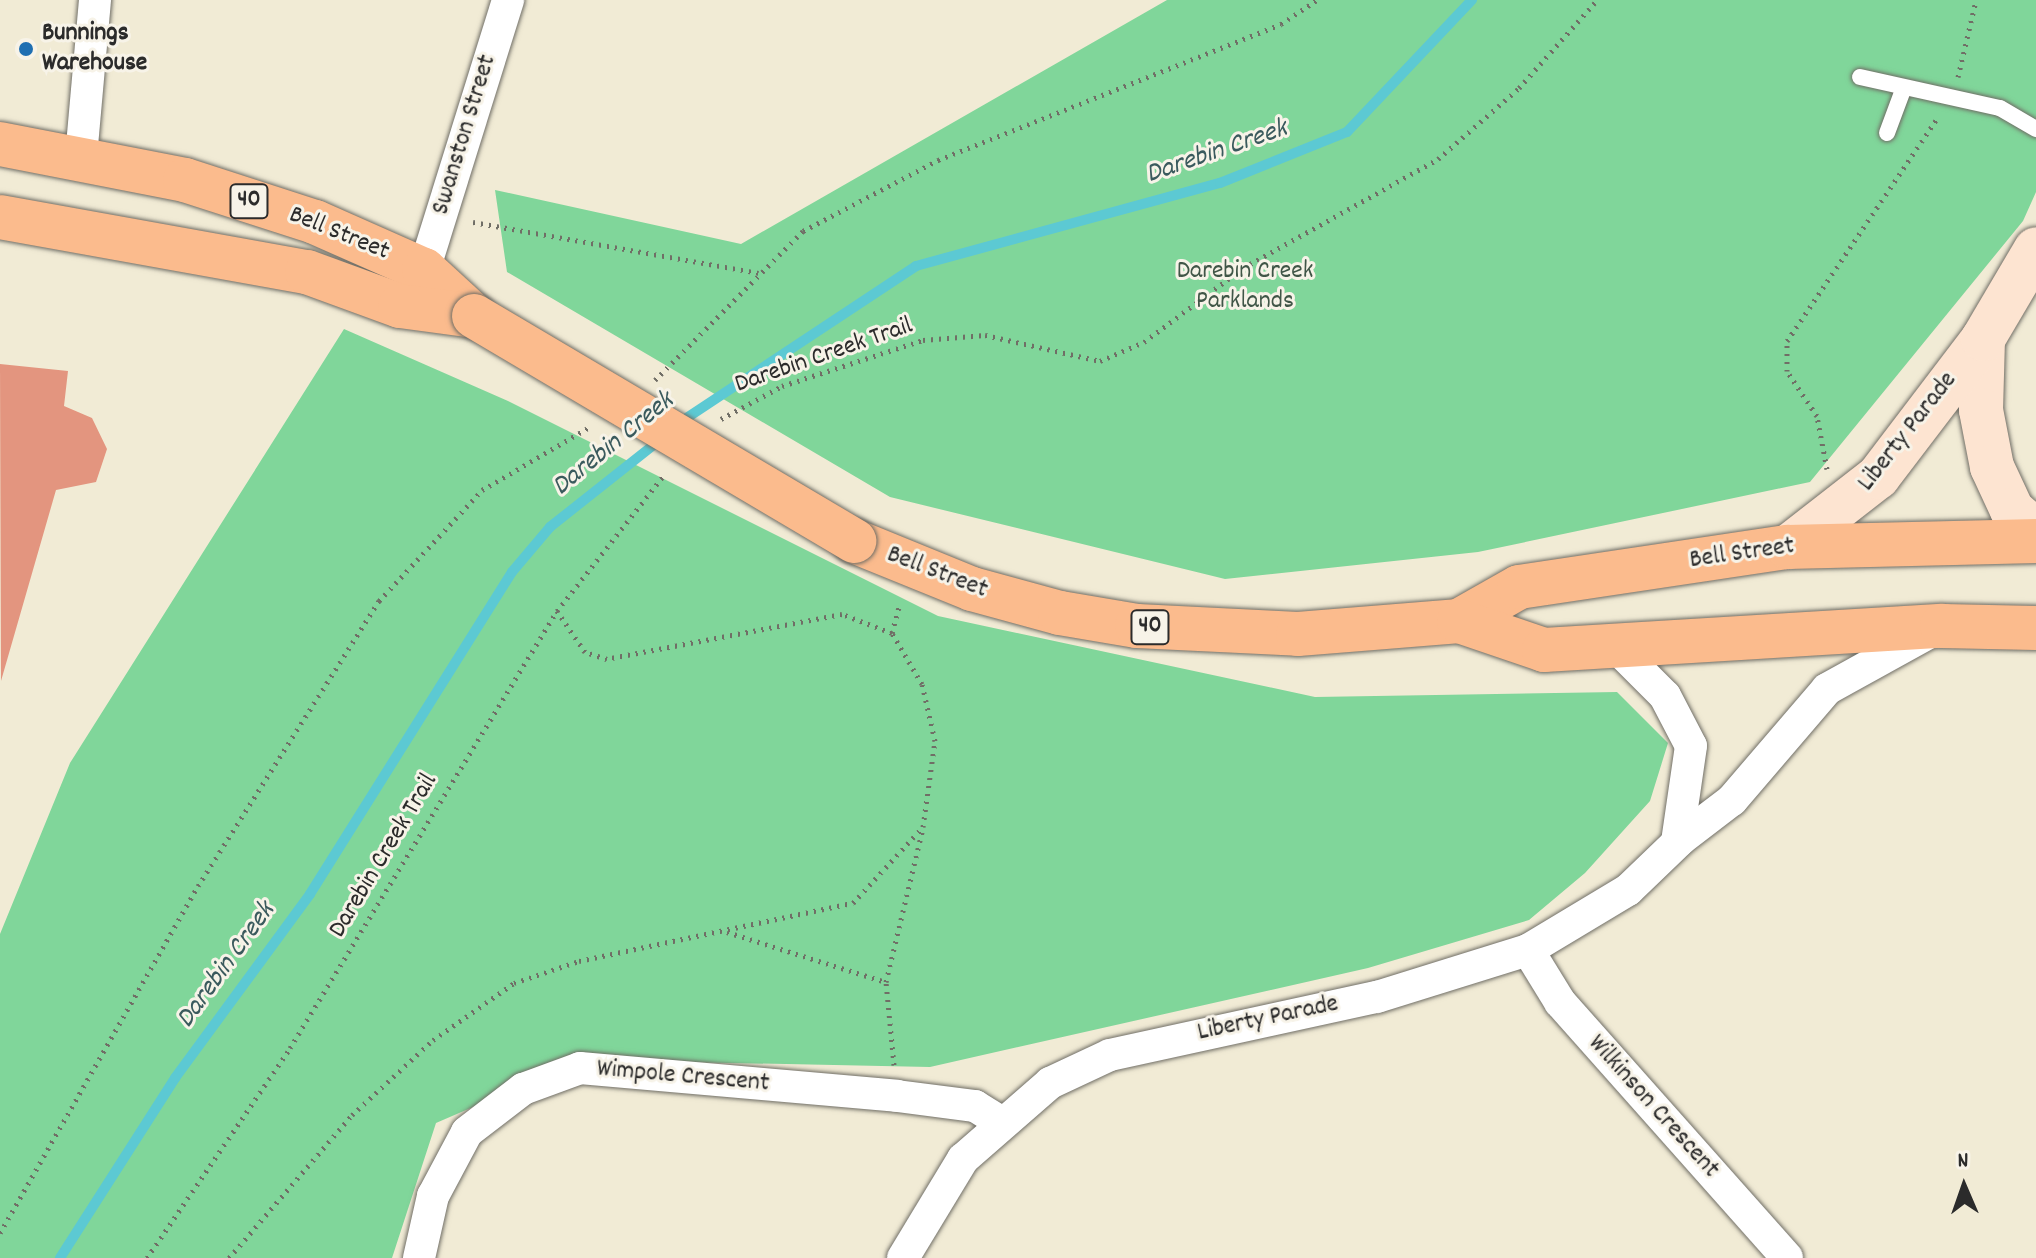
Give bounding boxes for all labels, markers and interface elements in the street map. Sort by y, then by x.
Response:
place label: Bunnings Warehouse [42,18,147,80]
marker: Bunnings Warehouse [17,40,35,58]
street label: Swanston Street [426,51,504,219]
water label: Darebin Creek [1142,113,1292,193]
road number: 40 [229,181,269,221]
street label: Bell Street [284,200,394,268]
park label: Darebin Creek Parklands [1177,256,1313,318]
street label: Darebin Creek Trail [731,311,917,401]
street label: Liberty Parade [1852,366,1964,498]
water label: Darebin Creek [546,386,682,504]
street label: Bell Street [1688,531,1796,577]
street label: Bell Street [882,540,992,606]
road number: 40 [1130,607,1170,647]
street label: Darebin Creek Trail [323,768,445,944]
water label: Darebin Creek [170,897,284,1035]
street label: Liberty Parade [1195,989,1341,1049]
street label: Wilkinson Crescent [1580,1029,1726,1185]
street label: Wimpole Crescent [595,1054,771,1100]
north arrow [1924,1146,2004,1226]
text: N [1957,1146,1969,1177]

